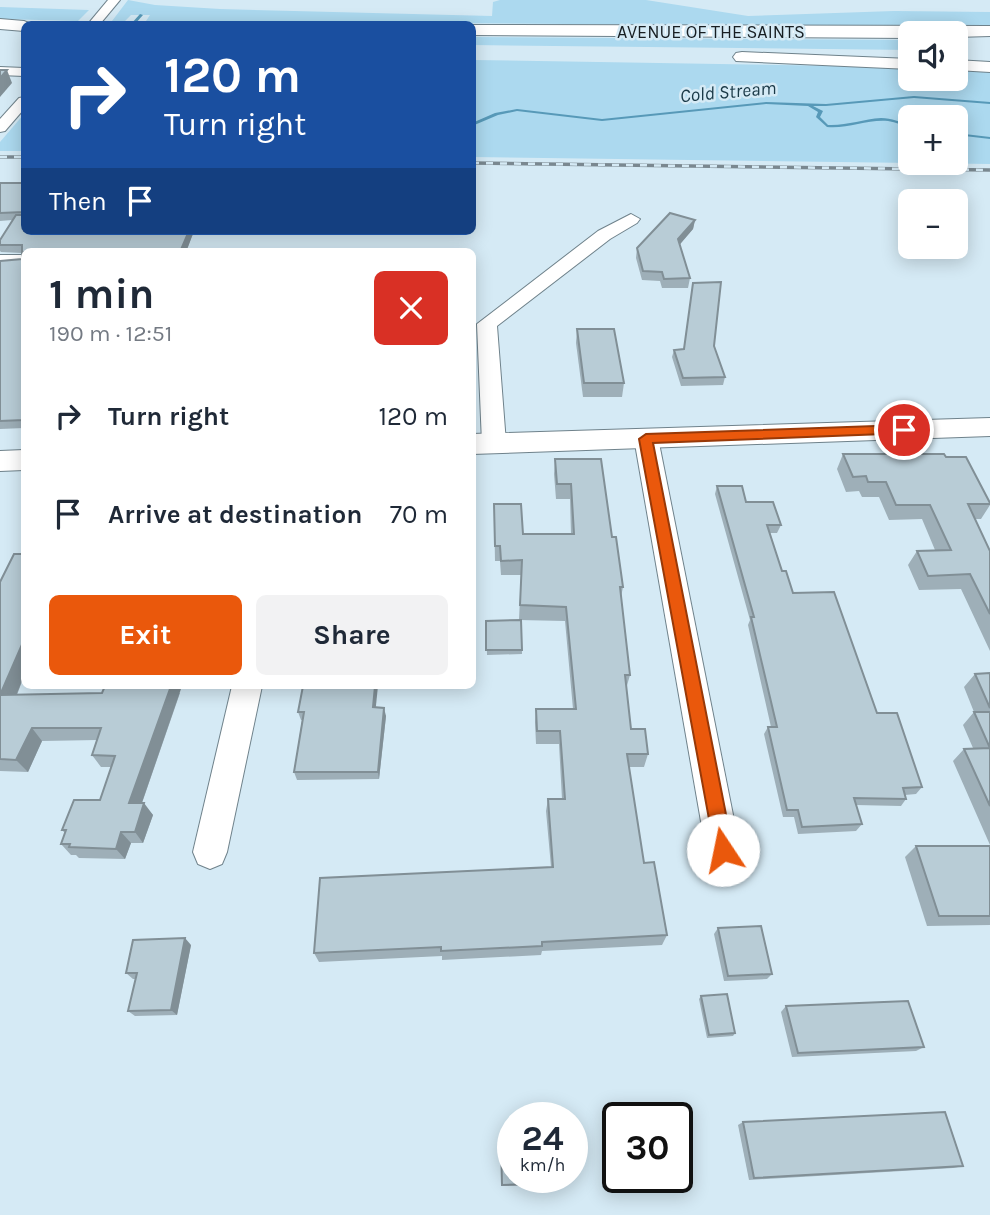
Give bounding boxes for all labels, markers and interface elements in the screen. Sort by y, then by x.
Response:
street label: AVENUE OF THE SAINTS [617,21,805,43]
map controls [898,21,968,259]
button: sound [898,21,968,91]
text: 120 m [164,47,301,104]
icon: right [49,49,140,140]
water label: Cold Stream [679,77,777,107]
button: + [898,105,968,175]
text: Turn right [164,106,306,143]
icon: arrive [121,182,159,220]
text: Then [49,186,107,217]
button: − [898,189,968,259]
text: 1 min [49,269,154,319]
button: close [374,271,448,345]
text: 190 m · 12:51 [49,320,172,347]
icon: right [49,397,87,435]
pin [874,400,934,460]
text: Turn right [108,401,229,432]
text: 120 m [378,401,448,432]
icon: arrive [885,411,923,449]
icon: arrive [49,495,87,533]
text: Arrive at destination [108,499,362,530]
text: 70 m [390,499,448,530]
button: Exit [49,595,242,675]
button: Share [256,595,448,675]
position arrow [686,813,760,887]
speed limit sign: 30 [602,1102,693,1193]
text: 24 [522,1118,564,1159]
text: km/h [520,1154,565,1176]

